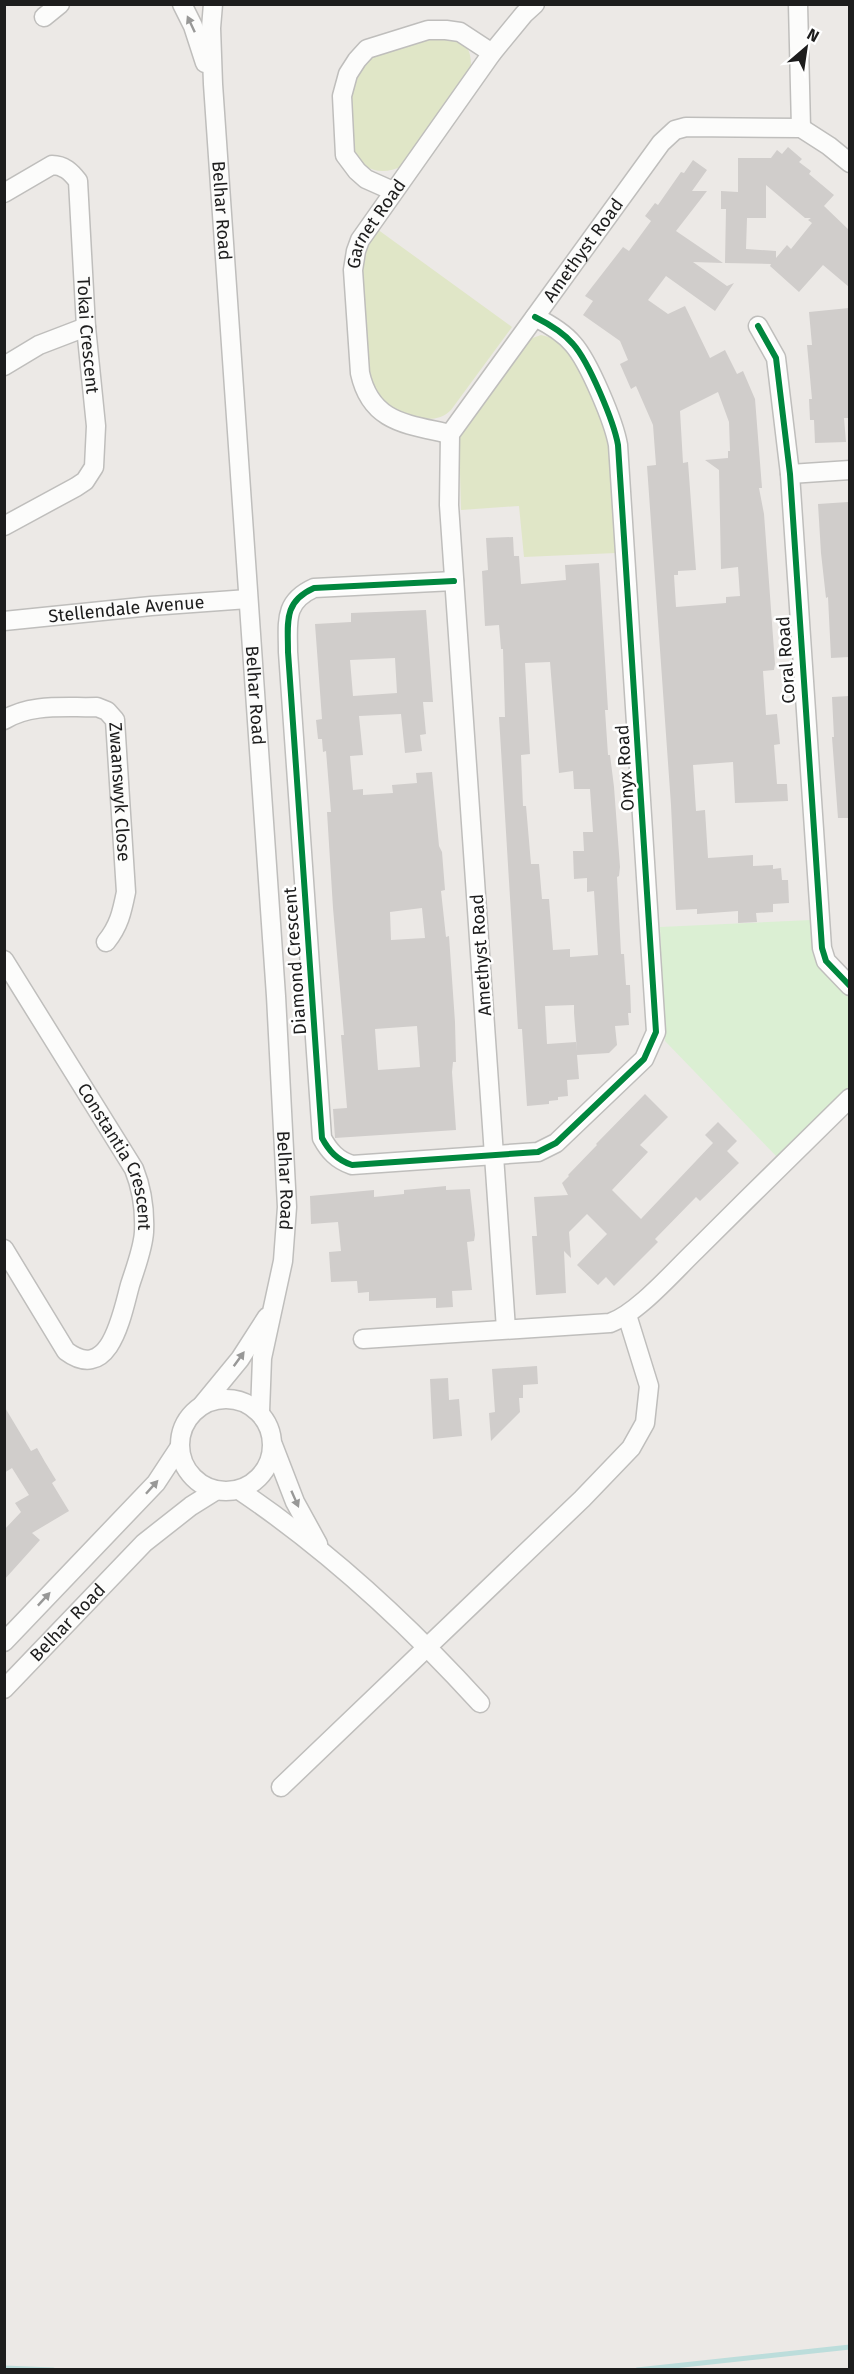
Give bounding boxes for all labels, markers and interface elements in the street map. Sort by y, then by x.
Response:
one-way arrow [187,16,196,33]
north arrow [776,18,836,78]
text: N [804,24,822,46]
street label: Belhar Road [207,160,236,261]
street label: Garnet Road [342,175,410,270]
street label: Amethyst Road [538,194,628,306]
street label: Tokai Crescent [72,276,104,395]
street label: Stellendale Avenue [47,591,205,627]
street label: Coral Road [772,615,800,705]
street label: Belhar Road [241,645,270,746]
street label: Zwaanswyk Close [104,721,135,862]
street label: Onyx Road [611,724,639,812]
street label: Diamond Crescent [279,886,311,1036]
street label: Amethyst Road [466,893,496,1017]
street label: Constantia Crescent [72,1079,155,1231]
street label: Belhar Road [272,1130,298,1231]
one-way arrow [233,1351,245,1367]
one-way arrow [145,1479,159,1494]
one-way arrow [290,1491,300,1509]
street label: Belhar Road [25,1579,110,1666]
one-way arrow [37,1592,51,1607]

